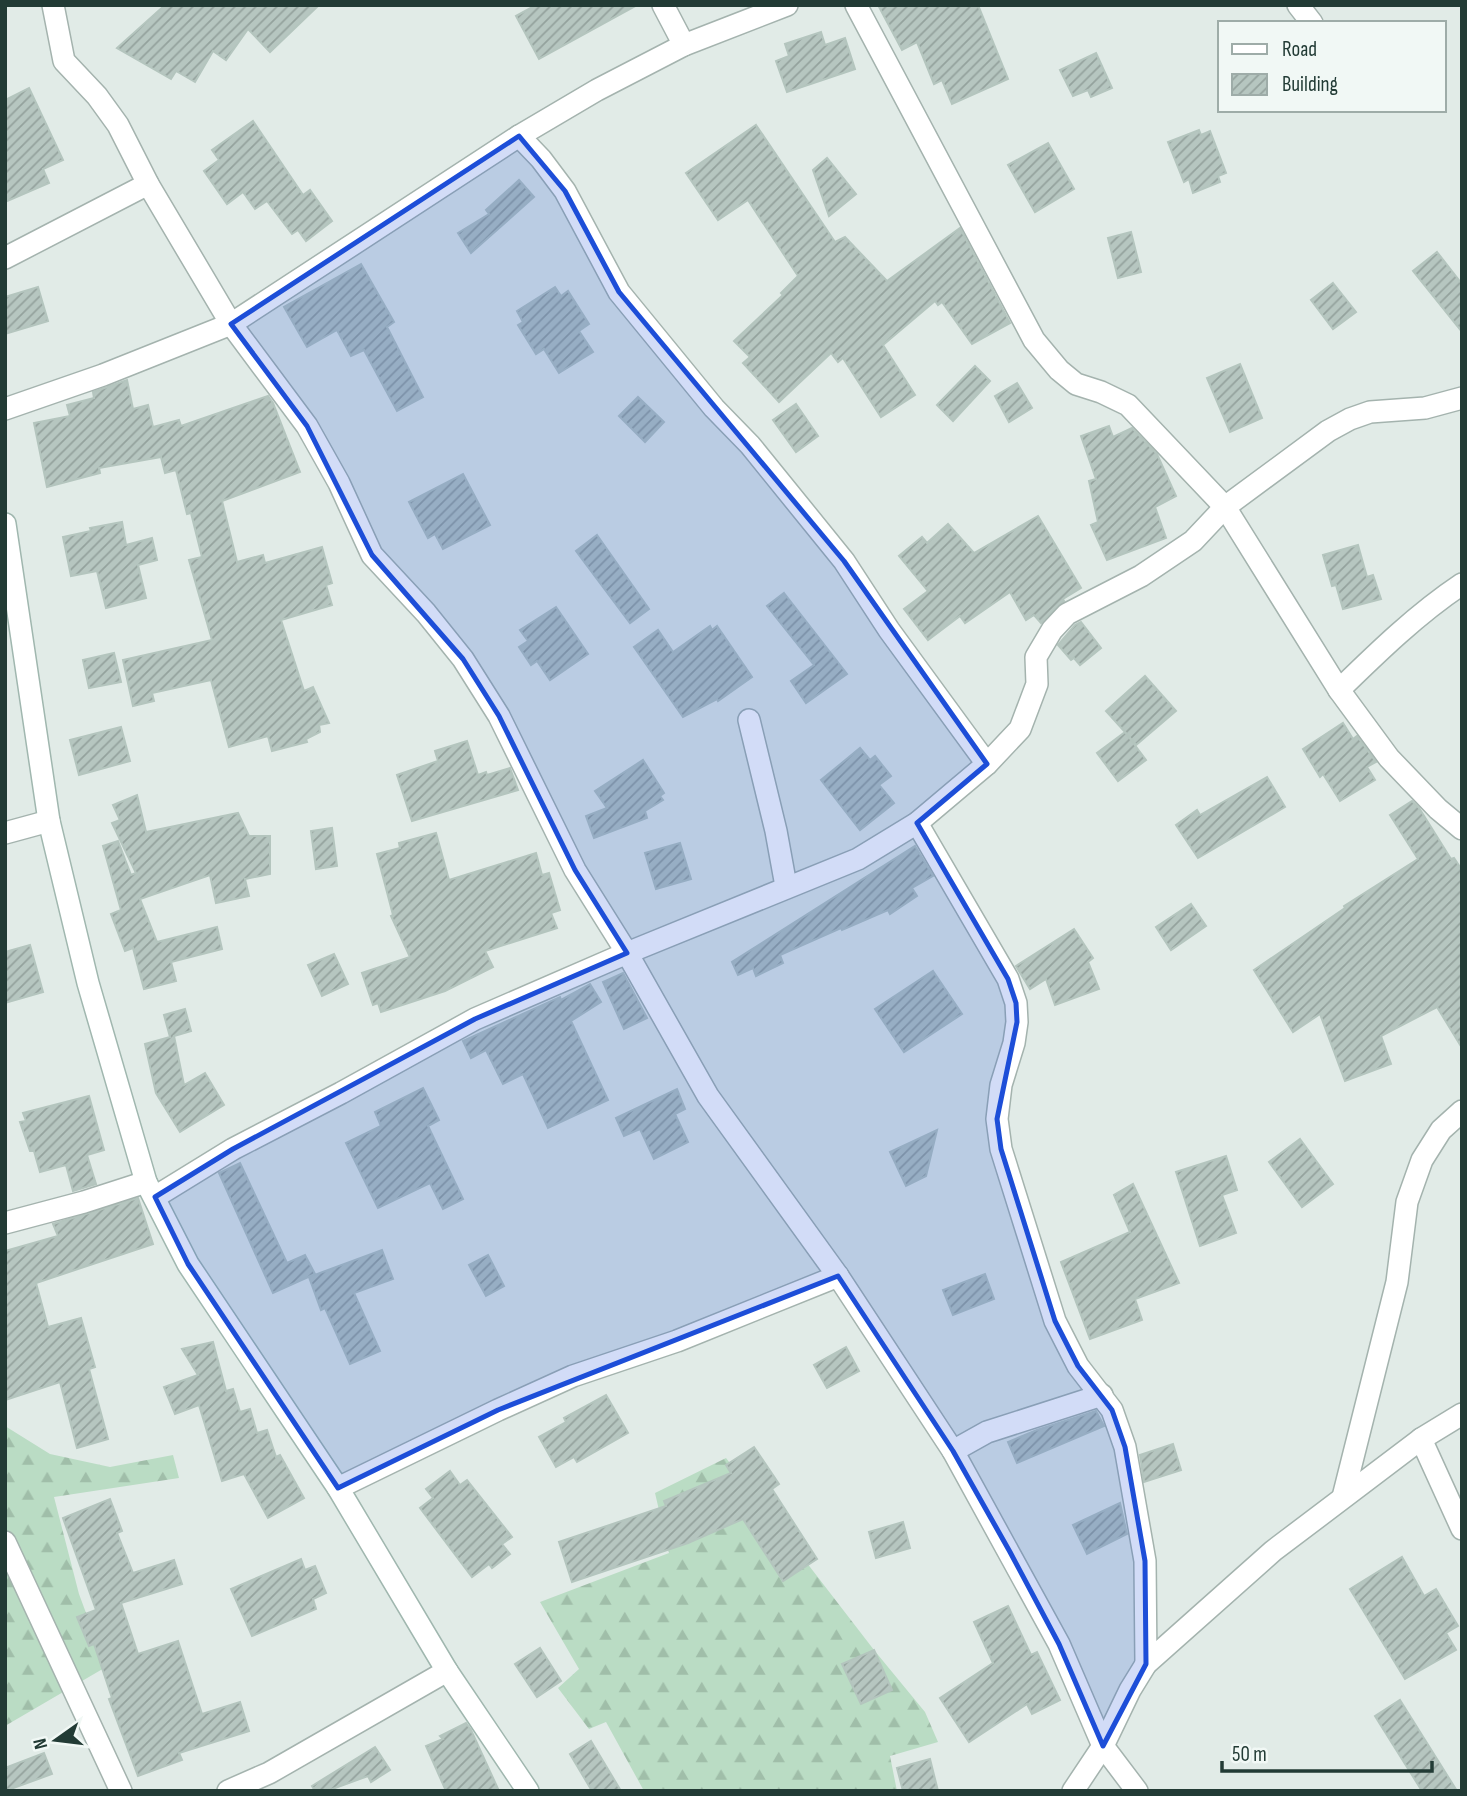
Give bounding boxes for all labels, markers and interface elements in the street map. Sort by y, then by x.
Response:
legend [1218,21,1446,112]
text: Road [1282,37,1317,62]
text: Building [1282,72,1338,97]
north arrow [21,1705,91,1775]
scale bar [1222,1730,1432,1774]
text: N [29,1736,53,1751]
text: 50 m [1232,1742,1267,1767]

